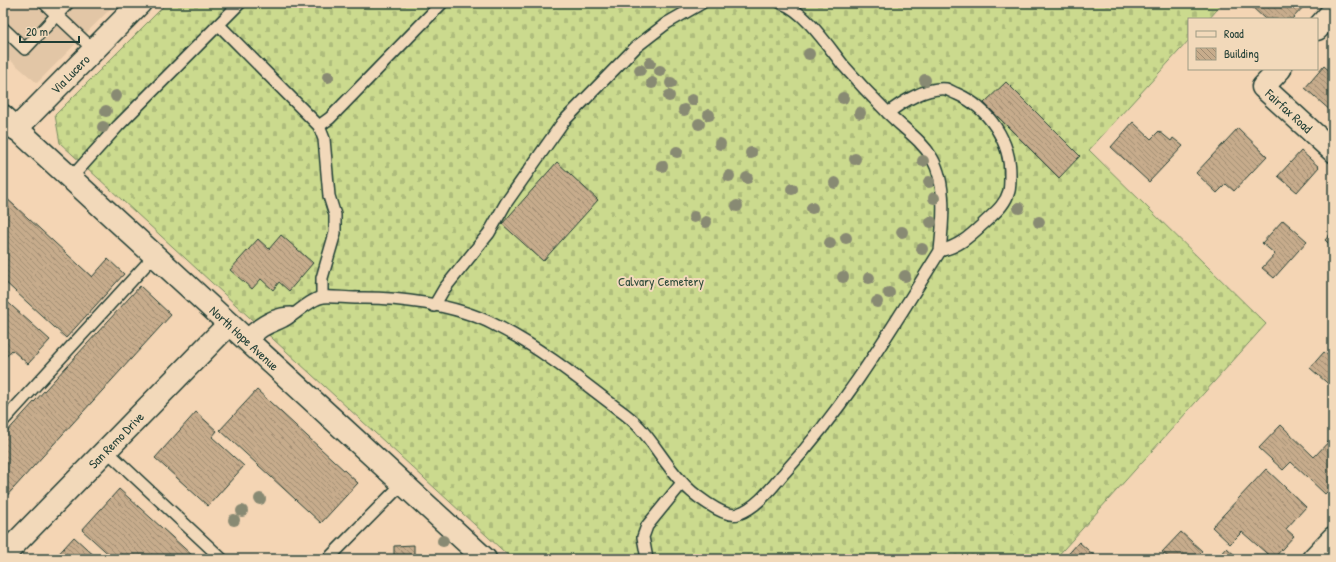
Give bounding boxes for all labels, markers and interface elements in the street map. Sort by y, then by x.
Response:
scale bar [20,18,79,44]
legend [1188,18,1318,70]
text: 20 m [26,23,48,40]
text: Road [1224,25,1244,42]
text: Building [1224,45,1259,62]
street label: Via Lucero [46,50,94,98]
street label: Fairfax Road [1261,84,1316,137]
park label: Calvary Cemetery [618,272,704,290]
street label: North Hope Avenue [206,301,283,374]
street label: San Remo Drive [84,408,148,472]

